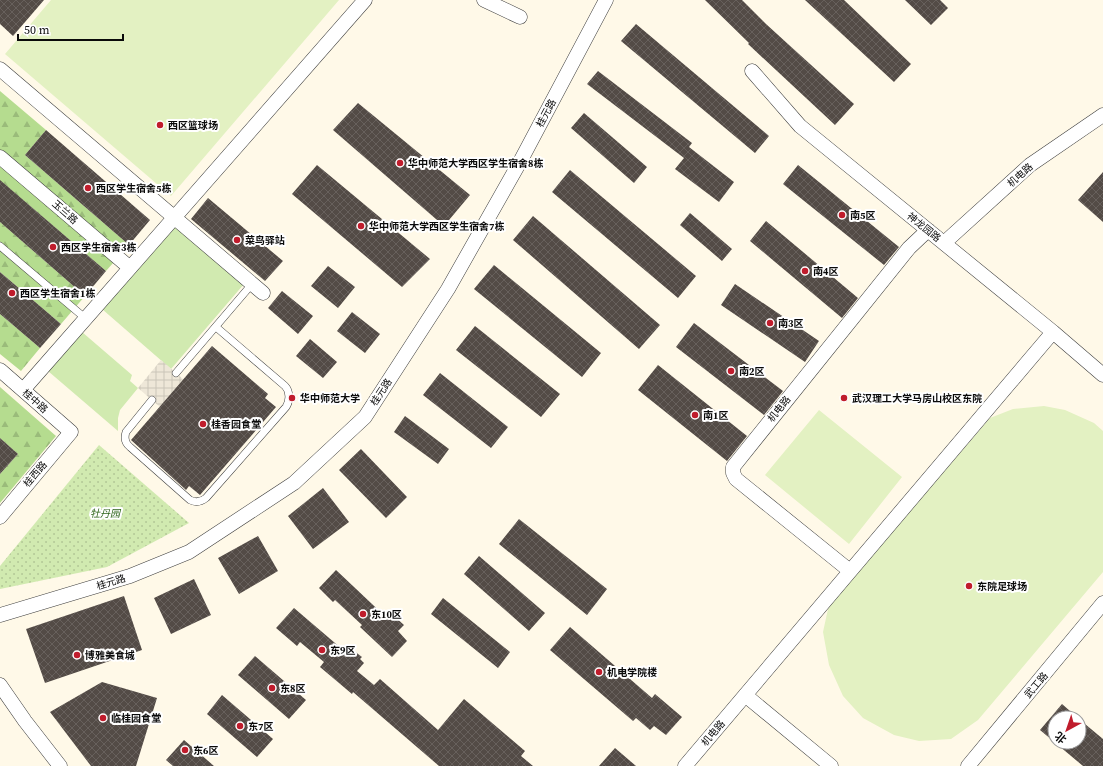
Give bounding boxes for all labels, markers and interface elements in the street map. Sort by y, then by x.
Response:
scale bar [18,16,123,42]
text: 50 m [24,22,50,38]
street label: 桂元路 [533,97,559,129]
place label: 西区篮球场 [168,119,218,132]
marker: 西区篮球场 [155,120,165,130]
place label: 华中师范大学西区学生宿舍8栋 [408,157,543,170]
marker: 华中师范大学西区学生宿舍8栋 [395,158,405,168]
street label: 机电路 [1004,160,1036,190]
place label: 西区学生宿舍5栋 [96,182,171,195]
marker: 西区学生宿舍5栋 [83,183,93,193]
street label: 玉兰路 [49,197,81,227]
place label: 南5区 [850,209,875,222]
street label: 神龙园路 [904,209,944,245]
marker: 南5区 [837,210,847,220]
place label: 华中师范大学西区学生宿舍7栋 [369,220,504,233]
marker: 华中师范大学西区学生宿舍7栋 [356,221,366,231]
place label: 菜鸟驿站 [245,234,285,247]
marker: 菜鸟驿站 [232,235,242,245]
place label: 西区学生宿舍3栋 [61,241,136,254]
marker: 西区学生宿舍3栋 [48,242,58,252]
place label: 南4区 [813,265,838,278]
marker: 南4区 [800,266,810,276]
place label: 西区学生宿舍1栋 [20,287,95,300]
marker: 西区学生宿舍1栋 [7,288,17,298]
place label: 南3区 [778,317,803,330]
marker: 南3区 [765,318,775,328]
place label: 南2区 [739,365,764,378]
marker: 南2区 [726,366,736,376]
street label: 桂元路 [367,376,395,408]
street label: 桂中路 [19,386,51,416]
place label: 华中师范大学 [300,392,360,405]
place label: 武汉理工大学马房山校区东院 [852,392,982,405]
marker: 华中师范大学 [287,393,297,403]
street label: 机电路 [765,393,793,425]
marker: 武汉理工大学马房山校区东院 [839,393,849,403]
place label: 南1区 [703,409,728,422]
marker: 南1区 [690,410,700,420]
place label: 桂香园食堂 [211,418,261,431]
marker: 桂香园食堂 [198,419,208,429]
street label: 桂西路 [20,458,50,490]
park label: 牡丹园 [90,507,122,520]
street label: 桂元路 [95,571,127,593]
place label: 东院足球场 [977,580,1027,593]
marker: 东院足球场 [964,581,974,591]
place label: 东10区 [371,608,402,621]
marker: 东10区 [358,609,368,619]
place label: 东9区 [330,644,355,657]
marker: 东9区 [317,645,327,655]
place label: 博雅美食城 [85,649,135,662]
marker: 博雅美食城 [72,650,82,660]
place label: 机电学院楼 [607,666,657,679]
marker: 机电学院楼 [594,667,604,677]
street label: 武工路 [1021,669,1051,701]
place label: 东8区 [280,682,305,695]
marker: 东8区 [267,683,277,693]
north arrow [1047,710,1087,750]
place label: 临桂园食堂 [111,712,161,725]
marker: 临桂园食堂 [98,713,108,723]
street label: 机电路 [698,717,728,749]
place label: 东7区 [248,720,273,733]
marker: 东7区 [235,721,245,731]
text: 北 [1052,728,1070,747]
place label: 东6区 [193,744,218,757]
marker: 东6区 [180,745,190,755]

